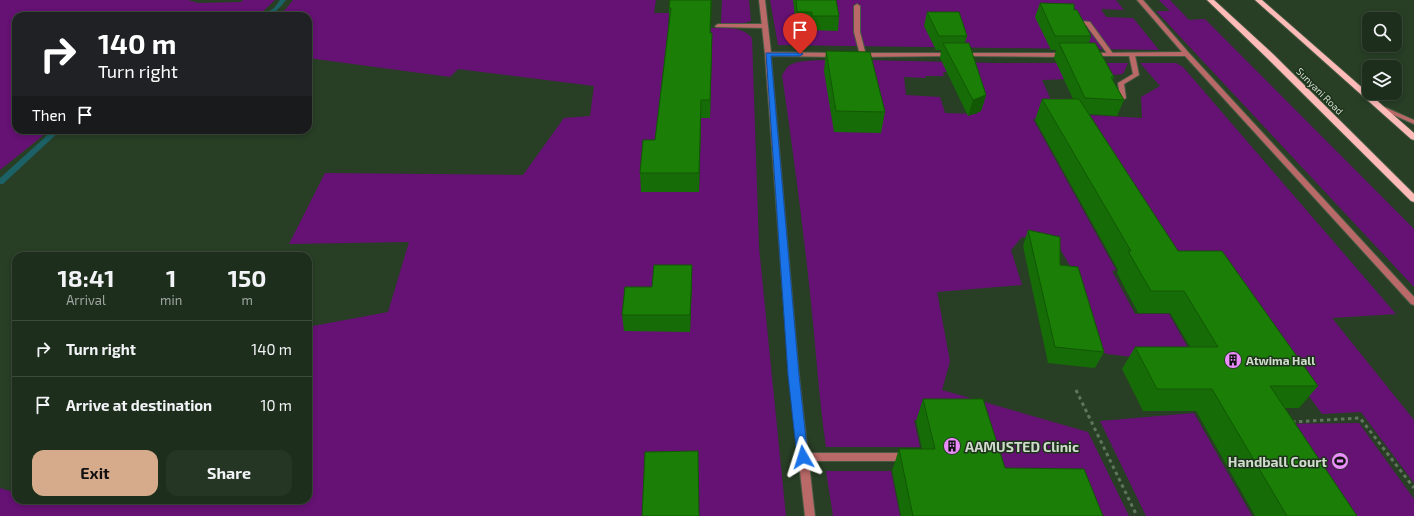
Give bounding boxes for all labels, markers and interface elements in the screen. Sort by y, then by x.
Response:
map controls [1362,12,1402,100]
button: search [1362,12,1402,52]
pin [783,13,817,54]
icon: arrive [789,19,811,41]
text: 140 m [98,26,176,60]
icon: right [32,28,84,80]
text: Turn right [98,60,178,82]
button: layers [1362,60,1402,100]
street label: Sunyani Road [1294,65,1346,117]
icon: arrive [74,104,96,126]
text: Then [32,106,66,124]
text: 18:41 [57,263,115,292]
text: 1 [166,263,176,292]
text: 150 [228,263,267,292]
text: Arrival [66,292,106,308]
text: min [160,292,182,308]
text: m [241,292,253,308]
icon: right [32,338,54,360]
text: Turn right [66,340,136,358]
text: 140 m [251,340,292,358]
building icon: Atwima Hall [1223,350,1243,370]
place label: Atwima Hall [1246,353,1315,367]
icon: arrive [32,394,54,416]
text: Arrive at destination [66,396,212,414]
text: 10 m [260,396,292,414]
position arrow [782,436,824,478]
building icon: AAMUSTED Clinic [942,436,962,456]
place label: AAMUSTED Clinic [965,438,1079,455]
button: Exit [32,450,158,496]
button: Share [166,450,292,496]
sports icon: Handball Court [1330,451,1350,471]
place label: Handball Court [1228,453,1327,470]

